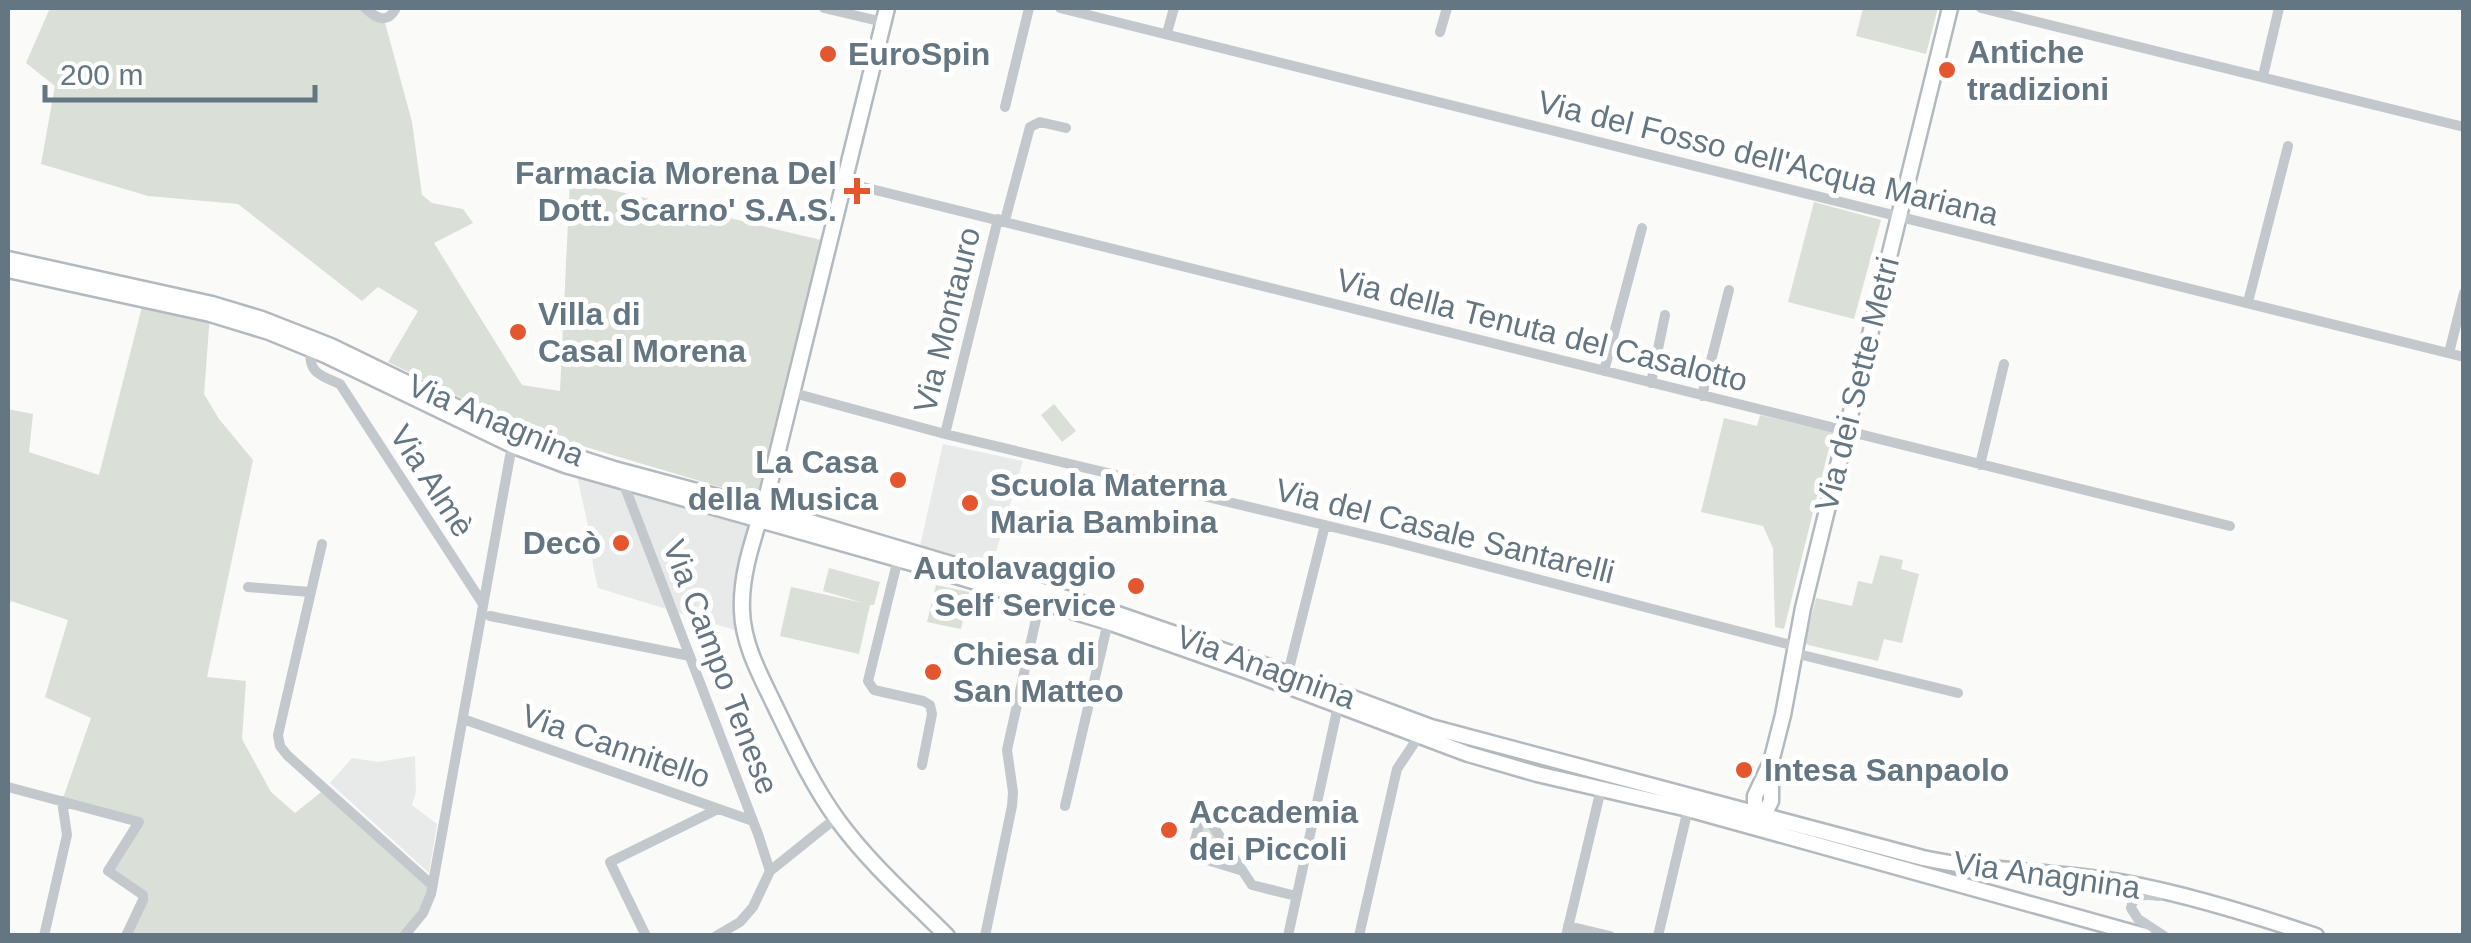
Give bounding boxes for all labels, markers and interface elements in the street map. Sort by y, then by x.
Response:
place label: Antiche tradizioni [1967,34,2109,107]
place label: EuroSpin [848,36,990,72]
scale bar [45,40,315,102]
marker: EuroSpin [817,43,839,65]
text: 200 m [60,58,143,91]
marker: Antiche tradizioni [1936,59,1958,81]
street label: Via del Fosso dell'Acqua Mariana [1534,83,2002,233]
place label: Farmacia Morena Del Dott. Scarno' S.A.S. [515,155,837,228]
marker: Farmacia Morena Del Dott. Scarno' S.A.S. [846,180,868,202]
street label: Via Montauro [907,224,987,416]
street label: Via dei Sette Metri [1808,253,1906,515]
street label: Via della Tenuta del Casalotto [1333,261,1751,399]
place label: Villa di Casal Morena [538,296,746,369]
marker: Villa di Casal Morena [507,321,529,343]
street label: Via Anagnina [402,367,590,473]
street label: Via Almè [383,418,481,544]
place label: La Casa della Musica [688,444,878,517]
place label: Scuola Materna Maria Bambina [990,467,1227,540]
marker: La Casa della Musica [887,469,909,491]
street label: Via del Casale Santarelli [1272,471,1618,591]
marker: Scuola Materna Maria Bambina [959,492,981,514]
place label: Decò [523,525,601,561]
marker: Decò [610,532,632,554]
street label: Via Campo Tenese [656,535,786,799]
place label: Autolavaggio Self Service [913,550,1116,623]
marker: Autolavaggio Self Service [1125,575,1147,597]
street label: Via Anagnina [1171,618,1361,716]
place label: Chiesa di San Matteo [953,636,1124,709]
marker: Chiesa di San Matteo [922,661,944,683]
street label: Via Cannitello [517,697,715,795]
place label: Intesa Sanpaolo [1764,752,2009,788]
marker: Intesa Sanpaolo [1733,759,1755,781]
place label: Accademia dei Piccoli [1189,794,1358,867]
marker: Accademia dei Piccoli [1158,819,1180,841]
street label: Via Anagnina [1951,844,2143,906]

